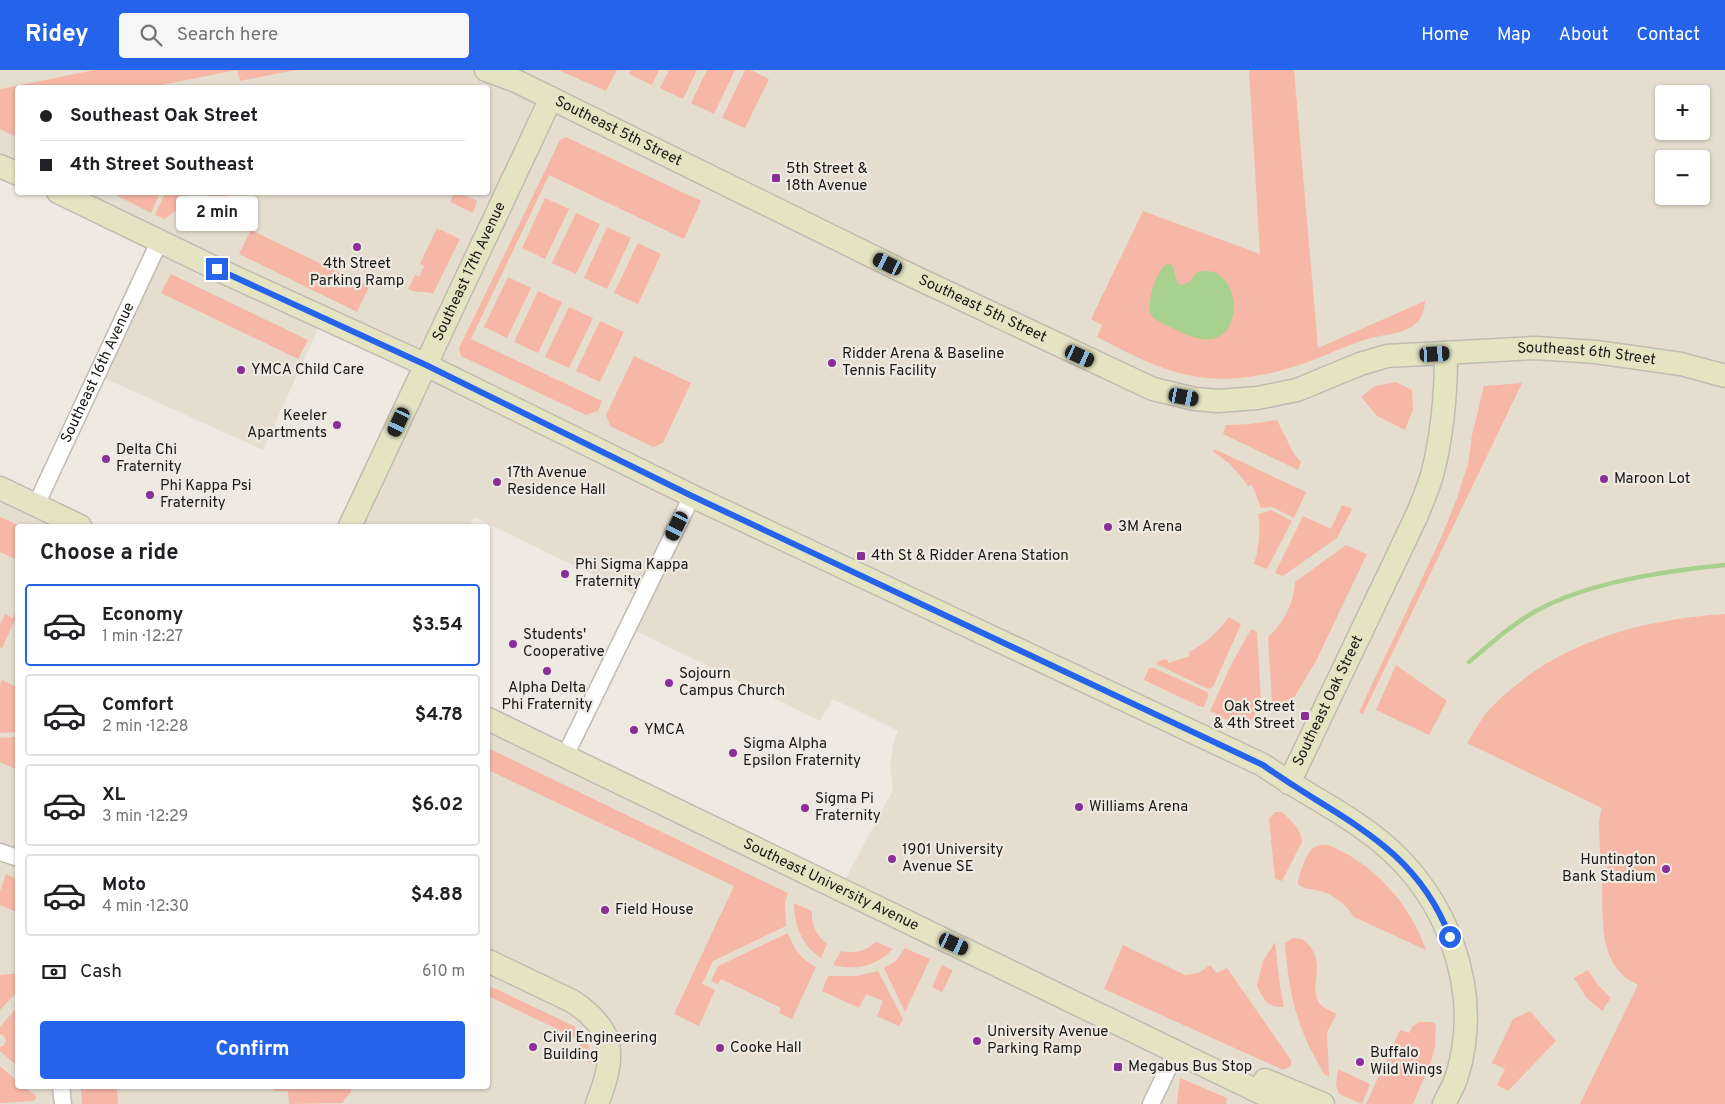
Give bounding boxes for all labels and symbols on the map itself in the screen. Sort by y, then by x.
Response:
street label: Southeast 5th Street [552,92,685,171]
place label: 5th Street & 18th Avenue [786,160,868,196]
marker: 5th Street & 18th Avenue [770,172,782,184]
callout: 2 min [176,196,258,232]
street label: Southeast 17th Avenue [429,199,510,344]
marker: 4th Street Parking Ramp [351,241,363,253]
car [871,251,904,277]
place label: 4th Street Parking Ramp [310,255,404,291]
route end [206,258,228,280]
street label: Southeast 5th Street [915,270,1050,347]
street label: Southeast 16th Avenue [57,299,139,446]
street label: Southeast 6th Street [1517,338,1657,370]
car [1063,343,1096,369]
place label: Ridder Arena & Baseline Tennis Facility [842,345,1004,381]
car [1419,346,1450,362]
marker: Ridder Arena & Baseline Tennis Facility [826,357,838,369]
place label: YMCA Child Care [251,361,364,380]
marker: YMCA Child Care [235,364,247,376]
car [1167,387,1200,407]
car [385,405,412,439]
place label: Keeler Apartments [247,407,327,443]
marker: Keeler Apartments [331,419,343,431]
place label: Delta Chi Fraternity [116,441,182,477]
marker: Delta Chi Fraternity [100,453,112,465]
place label: 17th Avenue Residence Hall [507,464,606,500]
place label: Maroon Lot [1614,470,1690,489]
marker: Maroon Lot [1598,473,1610,485]
marker: 17th Avenue Residence Hall [491,476,503,488]
place label: Phi Kappa Psi Fraternity [160,477,252,513]
marker: Phi Kappa Psi Fraternity [144,489,156,501]
car [663,509,690,543]
place label: 3M Arena [1118,518,1182,537]
marker: 3M Arena [1102,521,1114,533]
place label: 4th St & Ridder Arena Station [871,547,1069,566]
marker: 4th St & Ridder Arena Station [855,550,867,562]
place label: Phi Sigma Kappa Fraternity [575,556,689,592]
marker: Phi Sigma Kappa Fraternity [559,568,571,580]
place label: Students' Cooperative [523,626,605,662]
street label: Southeast Oak Street [1289,632,1368,769]
marker: Students' Cooperative [507,638,519,650]
marker: Alpha Delta Phi Fraternity [541,665,553,677]
place label: Sojourn Campus Church [679,665,785,701]
marker: Sojourn Campus Church [663,677,675,689]
place label: Alpha Delta Phi Fraternity [502,679,592,715]
place label: Oak Street & 4th Street [1213,698,1295,734]
marker: Oak Street & 4th Street [1299,710,1311,722]
place label: YMCA [644,721,685,740]
marker: YMCA [628,724,640,736]
place label: Sigma Alpha Epsilon Fraternity [743,735,861,771]
marker: Sigma Alpha Epsilon Fraternity [727,747,739,759]
place label: Sigma Pi Fraternity [815,790,881,826]
place label: Williams Arena [1089,798,1188,817]
marker: Williams Arena [1073,801,1085,813]
marker: Sigma Pi Fraternity [799,802,811,814]
street label: Southeast University Avenue [740,834,922,935]
place label: 1901 University Avenue SE [902,841,1004,877]
place label: Huntington Bank Stadium [1562,851,1656,887]
marker: 1901 University Avenue SE [886,853,898,865]
marker: Huntington Bank Stadium [1660,863,1672,875]
place label: Field House [615,901,694,920]
marker: Field House [599,904,611,916]
route start [1439,926,1461,948]
car [937,931,970,957]
place label: University Avenue Parking Ramp [987,1023,1108,1059]
place label: Civil Engineering Building [543,1029,657,1065]
marker: University Avenue Parking Ramp [971,1035,983,1047]
place label: Cooke Hall [730,1039,802,1058]
marker: Civil Engineering Building [527,1041,539,1053]
marker: Cooke Hall [714,1042,726,1054]
place label: Buffalo Wild Wings [1370,1044,1443,1080]
marker: Buffalo Wild Wings [1354,1056,1366,1068]
place label: Megabus Bus Stop [1128,1058,1252,1077]
marker: Megabus Bus Stop [1112,1061,1124,1073]

